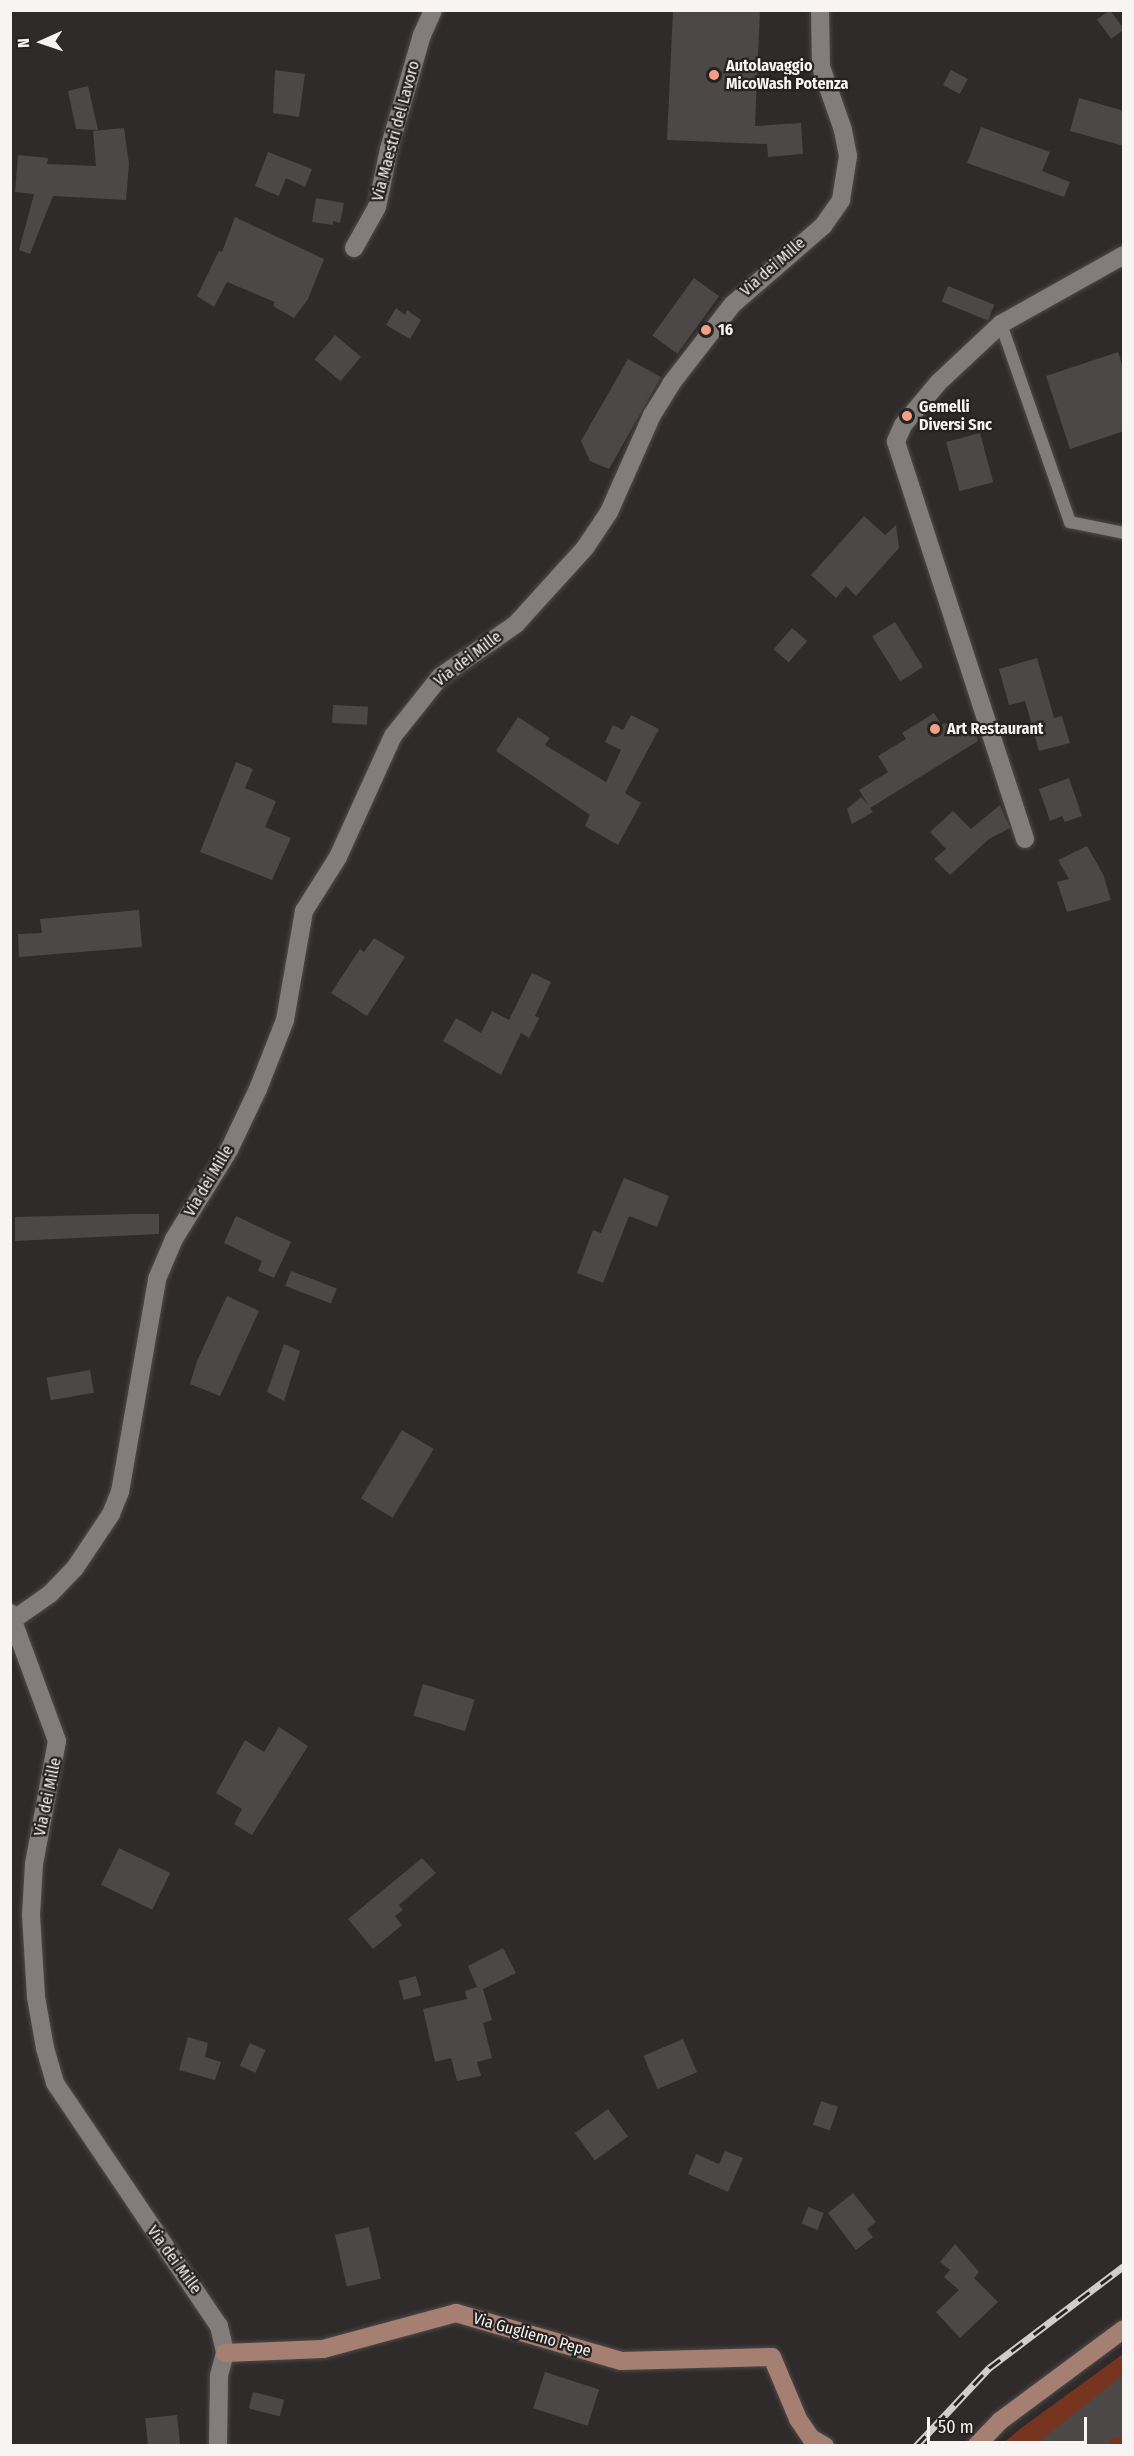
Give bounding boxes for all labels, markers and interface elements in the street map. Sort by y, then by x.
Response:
north arrow [12,12,72,72]
text: N [14,38,33,48]
place label: Autolavaggio MicoWash Potenza [726,56,848,94]
street label: Via Maestri del Lavoro [368,59,424,203]
marker: Autolavaggio MicoWash Potenza [707,68,721,82]
street label: Via dei Mille [737,234,809,300]
place label: 16 [718,320,733,340]
marker: 16 [699,323,713,337]
place label: Gemelli Diversi Snc [919,397,992,435]
marker: Gemelli Diversi Snc [900,409,914,423]
street label: Via dei Mille [430,627,506,691]
place label: Art Restaurant [947,719,1043,739]
marker: Art Restaurant [928,722,942,736]
street label: Via dei Mille [180,1142,238,1220]
street label: Via dei Mille [30,1756,66,1838]
street label: Via dei Mille [143,2222,205,2298]
street label: Via Gugliemo Pepe [471,2309,593,2361]
scale bar [930,2405,1090,2443]
text: 50 m [938,2416,974,2438]

